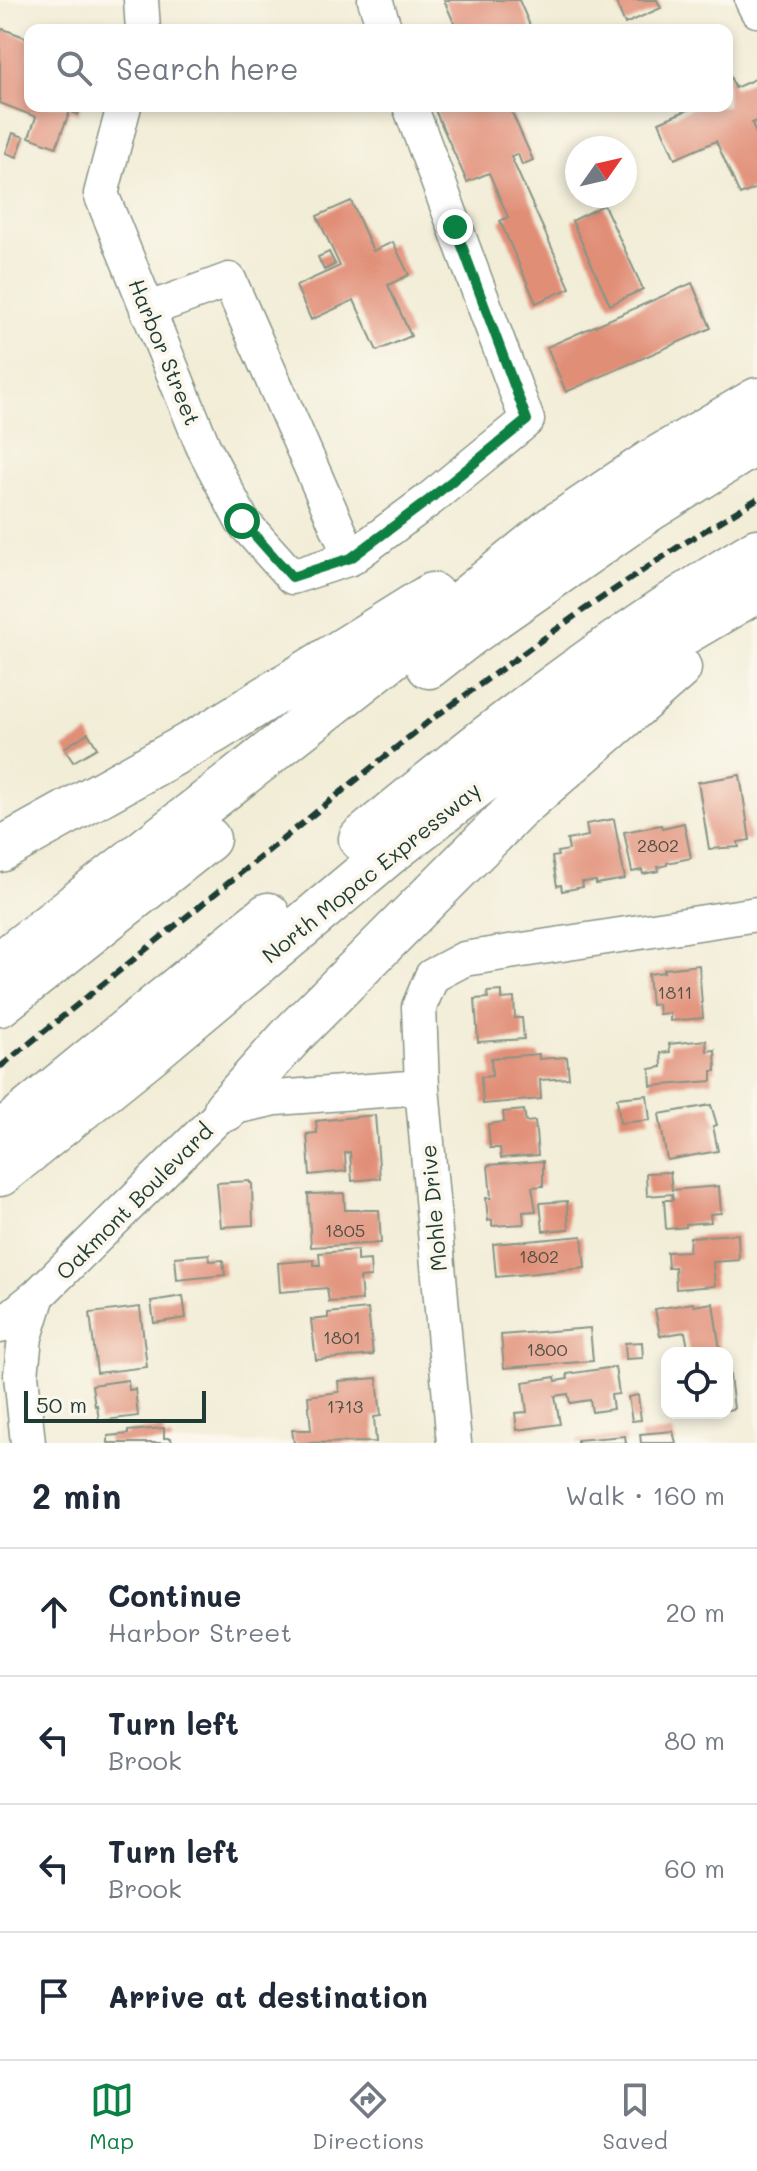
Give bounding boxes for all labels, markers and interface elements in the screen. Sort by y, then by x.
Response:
search box [24,24,733,112]
icon: search [52,46,96,90]
text: Search here [116,48,299,88]
north arrow [565,136,637,208]
route end [437,209,473,245]
street label: Harbor Street [122,274,208,430]
route start [224,503,260,539]
street label: North Mopac Expressway [256,775,486,969]
house number: 2802 [637,833,679,857]
house number: 1811 [657,980,693,1004]
street label: Oakmont Boulevard [49,1116,219,1286]
street label: Mohle Drive [413,1143,453,1273]
house number: 1805 [325,1218,365,1242]
house number: 1802 [519,1244,559,1268]
house number: 1801 [323,1325,361,1349]
house number: 1800 [526,1337,568,1361]
map controls [661,1347,733,1419]
button: locate [661,1347,733,1419]
scale bar [24,1387,206,1423]
text: 50 m [36,1390,87,1419]
house number: 1713 [327,1394,363,1418]
text: 2 min [32,1473,121,1518]
text: Walk · 160 m [565,1478,725,1512]
text: Continue [108,1575,241,1615]
icon: ahead [32,1590,76,1634]
text: 20 m [665,1595,725,1629]
text: Harbor Street [108,1615,292,1649]
text: Turn left [108,1703,239,1743]
icon: left [32,1718,76,1762]
text: 80 m [664,1723,725,1757]
text: Brook [108,1743,182,1777]
text: Turn left [108,1831,239,1871]
icon: left [32,1846,76,1890]
text: 60 m [664,1851,725,1885]
text: Brook [108,1871,182,1905]
icon: arrive [32,1974,76,2018]
text: Arrive at destination [108,1976,428,2016]
tab: Map [89,2078,134,2155]
tab: Directions [312,2078,424,2155]
tab: Saved [603,2078,668,2155]

